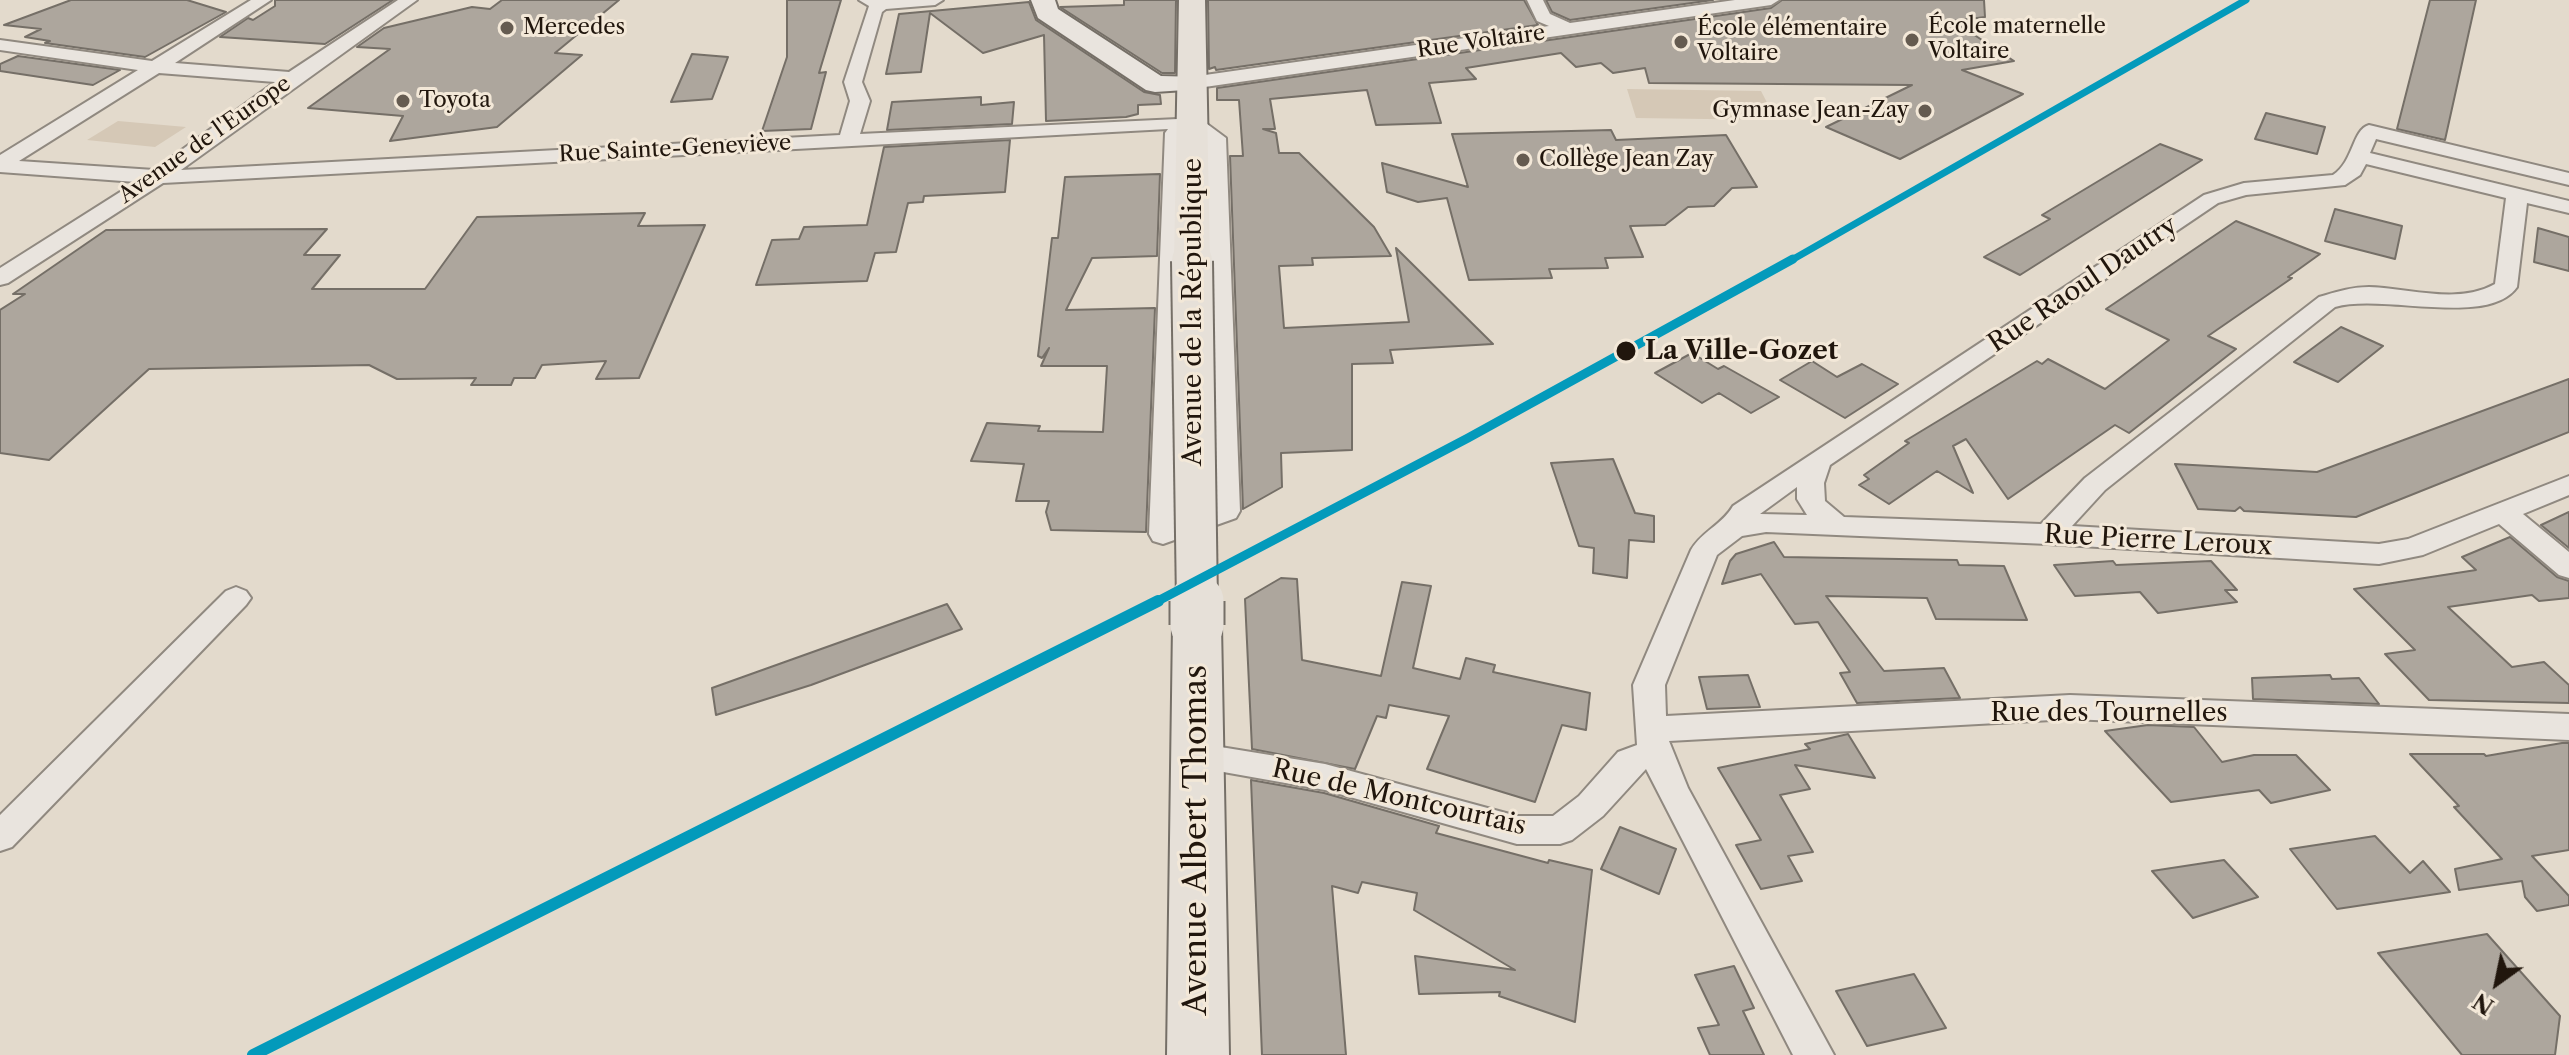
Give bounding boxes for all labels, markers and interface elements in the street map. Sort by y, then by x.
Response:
place label: École maternelle Voltaire [1928,14,2106,66]
place label: Mercedes [523,15,625,41]
place label: École élémentaire Voltaire [1697,16,1887,68]
marker: Mercedes [498,19,516,37]
street label: Rue Voltaire [1415,20,1547,64]
marker: École maternelle Voltaire [1903,31,1921,49]
marker: École élémentaire Voltaire [1672,33,1690,51]
street label: Avenue de l'Europe [114,71,296,209]
place label: Toyota [419,88,491,114]
marker: Toyota [394,92,412,110]
place label: Gymnase Jean-Zay [1712,98,1909,124]
marker: Gymnase Jean-Zay [1916,102,1934,120]
street label: Rue Sainte-Geneviève [558,130,792,168]
place label: Collège Jean Zay [1539,147,1714,173]
marker: Collège Jean Zay [1514,151,1532,169]
street label: Avenue de la République [1177,158,1209,466]
street label: Rue Raoul Dautry [1983,210,2183,360]
place label: La Ville-Gozet [1645,335,1838,367]
marker: La Ville-Gozet [1614,339,1638,363]
street label: Rue Pierre Leroux [2043,519,2273,563]
street label: Avenue Albert Thomas [1178,665,1216,1015]
street label: Rue des Tournelles [1990,697,2228,729]
street label: Rue de Montcourtais [1269,754,1529,842]
north arrow [2457,943,2537,1023]
text: N [2468,987,2499,1020]

